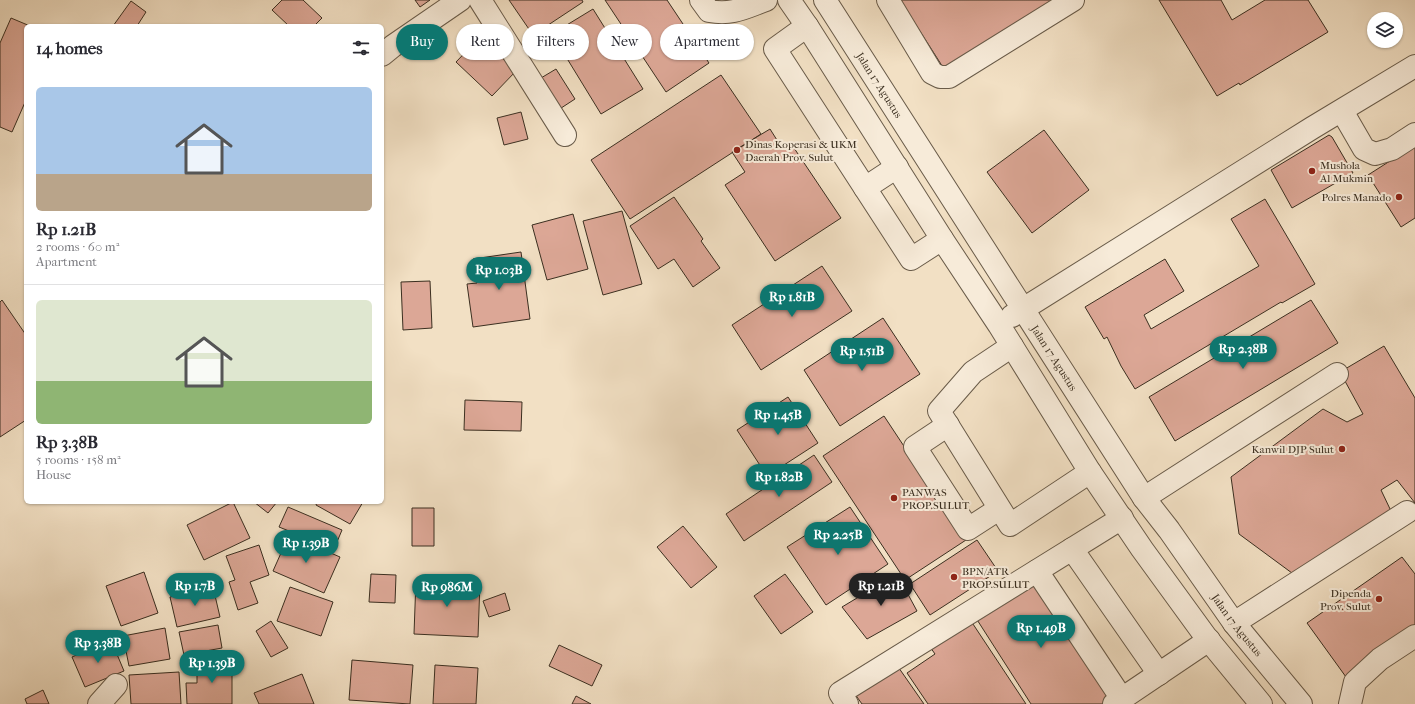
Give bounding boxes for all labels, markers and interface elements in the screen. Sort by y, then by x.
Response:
map controls [1367,12,1403,48]
button: layers [1367,12,1403,48]
chip: Buy [396,24,448,60]
chip: Rent [456,24,514,60]
chip: Filters [522,24,589,60]
chip: New [597,24,652,60]
chip: Apartment [660,24,754,60]
icon: filters [350,37,372,59]
text: 14 homes [36,38,103,58]
street label: Jalan 17 Agustus [853,49,905,120]
icon: home [168,113,240,185]
place label: Dinas Koperasi & UKM Daerah Prov. Sulut [745,138,857,164]
marker: Dinas Koperasi & UKM Daerah Prov. Sulut [732,145,742,155]
place label: Mushola Al Mukmin [1319,159,1374,185]
marker: Mushola Al Mukmin [1307,166,1317,176]
place label: Polres Manado [1321,191,1391,204]
marker: Polres Manado [1394,192,1404,202]
text: Rp 1.21B [36,219,96,239]
text: 2 rooms · 60 m² [36,239,119,254]
text: Apartment [36,254,97,269]
pin: Rp 1.03B [458,257,540,291]
text: Rp 1.03B [475,262,523,277]
pin: Rp 1.81B [751,284,833,318]
text: Rp 1.81B [769,289,815,304]
street label: Jalan 17 Agustus [1028,322,1080,393]
icon: home [168,326,240,398]
pin: Rp 2.38B [1202,336,1284,370]
pin: Rp 1.51B [821,338,903,372]
text: Rp 2.38B [1219,341,1267,356]
text: Rp 1.51B [840,343,884,358]
pin: Rp 1.45B [737,402,819,436]
text: Rp 1.45B [754,407,802,422]
text: Rp 3.38B [36,432,98,452]
place label: Kanwil DJP Sulut [1251,443,1334,456]
marker: Kanwil DJP Sulut [1337,444,1347,454]
text: 5 rooms · 158 m² [36,452,121,467]
pin: Rp 1.82B [738,464,820,498]
text: House [36,467,71,482]
text: Rp 1.82B [755,469,803,484]
place label: PANWAS PROP.SULUT [902,486,970,512]
marker: PANWAS PROP.SULUT [889,493,899,503]
pin: Rp 2.25B [797,522,879,556]
text: Rp 2.25B [813,527,863,542]
pin: Rp 1.39B [265,530,347,564]
text: Rp 1.39B [282,535,330,550]
place label: BPN/ATR PROP.SULUT [962,565,1030,591]
marker: BPN/ATR PROP.SULUT [949,572,959,582]
pin: Rp 1.7B [158,573,232,607]
pin: Rp 1.21B [840,573,922,607]
pin: Rp 986M [410,574,484,608]
text: Rp 1.7B [175,578,215,593]
text: Rp 1.21B [858,578,904,593]
text: Rp 986M [421,579,473,594]
place label: Dipenda Prov. Sulut [1320,587,1372,613]
street label: Jalan 17 Agustus [1209,591,1265,659]
marker: Dipenda Prov. Sulut [1374,594,1384,604]
pin: Rp 1.49B [1000,615,1082,649]
text: Rp 1.49B [1016,620,1066,635]
pin: Rp 3.38B [57,630,139,664]
text: Rp 3.38B [74,635,122,650]
pin: Rp 1.39B [171,650,253,684]
text: Rp 1.39B [188,655,236,670]

